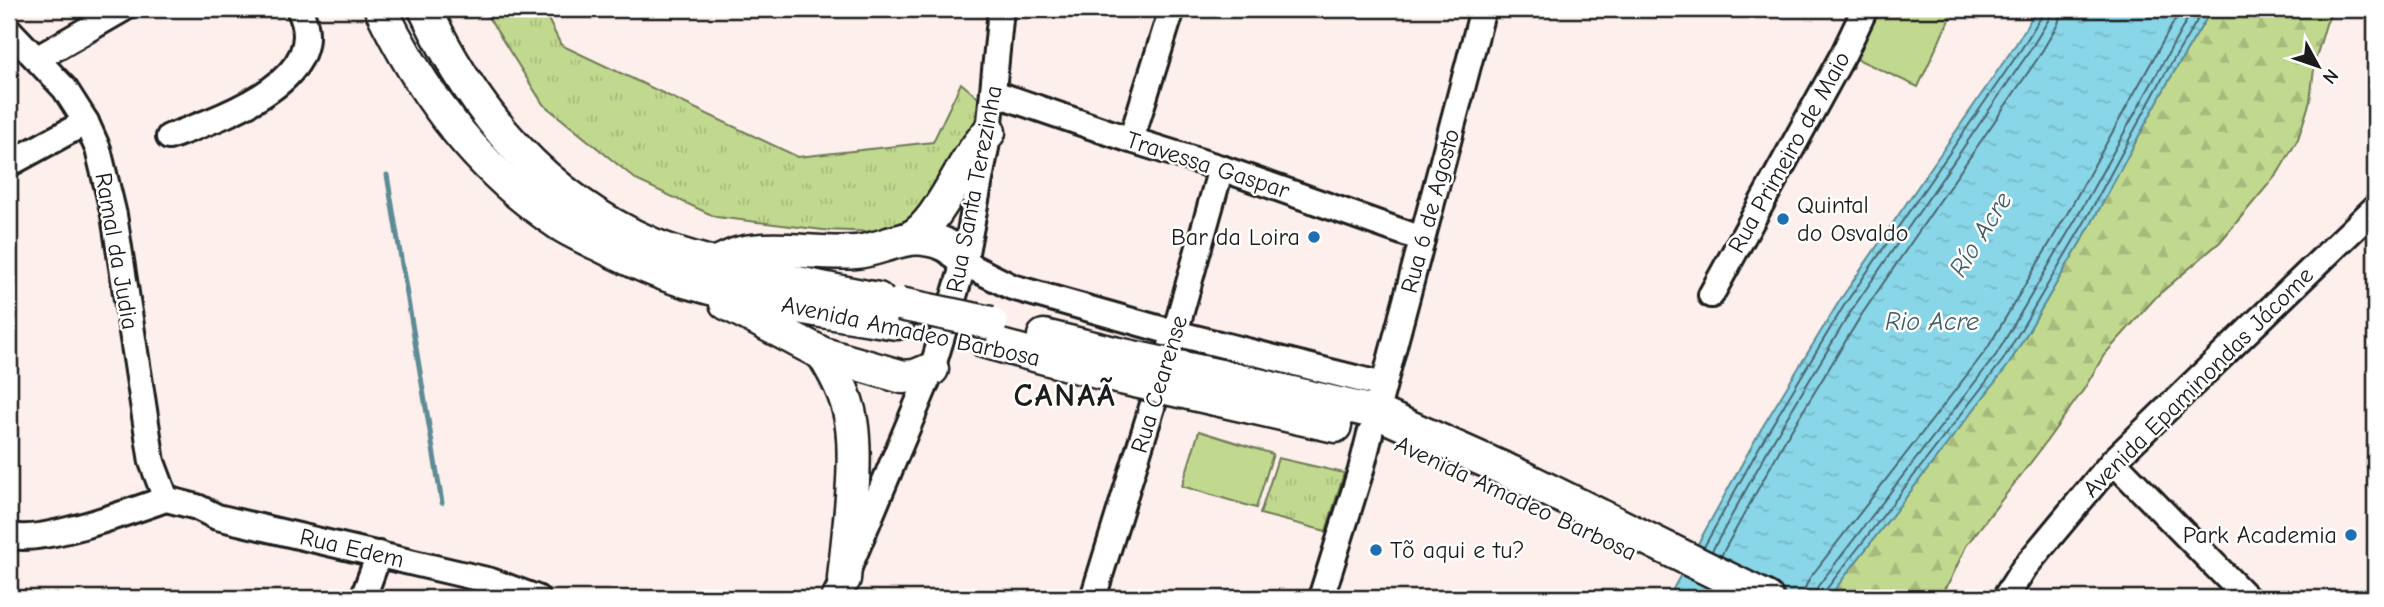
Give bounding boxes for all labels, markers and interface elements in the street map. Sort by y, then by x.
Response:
north arrow [2282,32,2352,102]
street label: Rua Primeiro de Maio [1722,46,1856,258]
text: N [2318,64,2343,88]
street label: Rua Santa Terezinha [940,83,1008,295]
street label: Travessa Gaspar [1123,125,1294,205]
street label: Rua 6 de Agosto [1395,126,1465,296]
street label: Ramal da Judia [89,170,145,332]
water label: Río Acre [1943,187,2019,282]
place label: Quintal do Osvaldo [1797,191,1908,247]
marker: Quintal do Osvaldo [1775,211,1791,227]
place label: Bar da Loira [1171,223,1300,251]
marker: Bar da Loira [1306,229,1322,245]
street label: Avenida Epaminondas Jácome [2077,261,2319,503]
street label: Avenida Amadeo Barbosa [779,290,1043,372]
water label: Rio Acre [1885,307,1979,337]
street label: Rua Cearense [1125,312,1193,456]
district label: CANAÃ [1013,377,1117,414]
street label: Avenida Amadeo Barbosa [1391,430,1641,566]
place label: Park Academia [2183,521,2337,549]
street label: Rua Edem [297,522,407,574]
marker: Park Academia [2343,527,2359,543]
place label: Tõ aqui e tu? [1390,536,1524,564]
marker: Tõ aqui e tu? [1368,542,1384,558]

